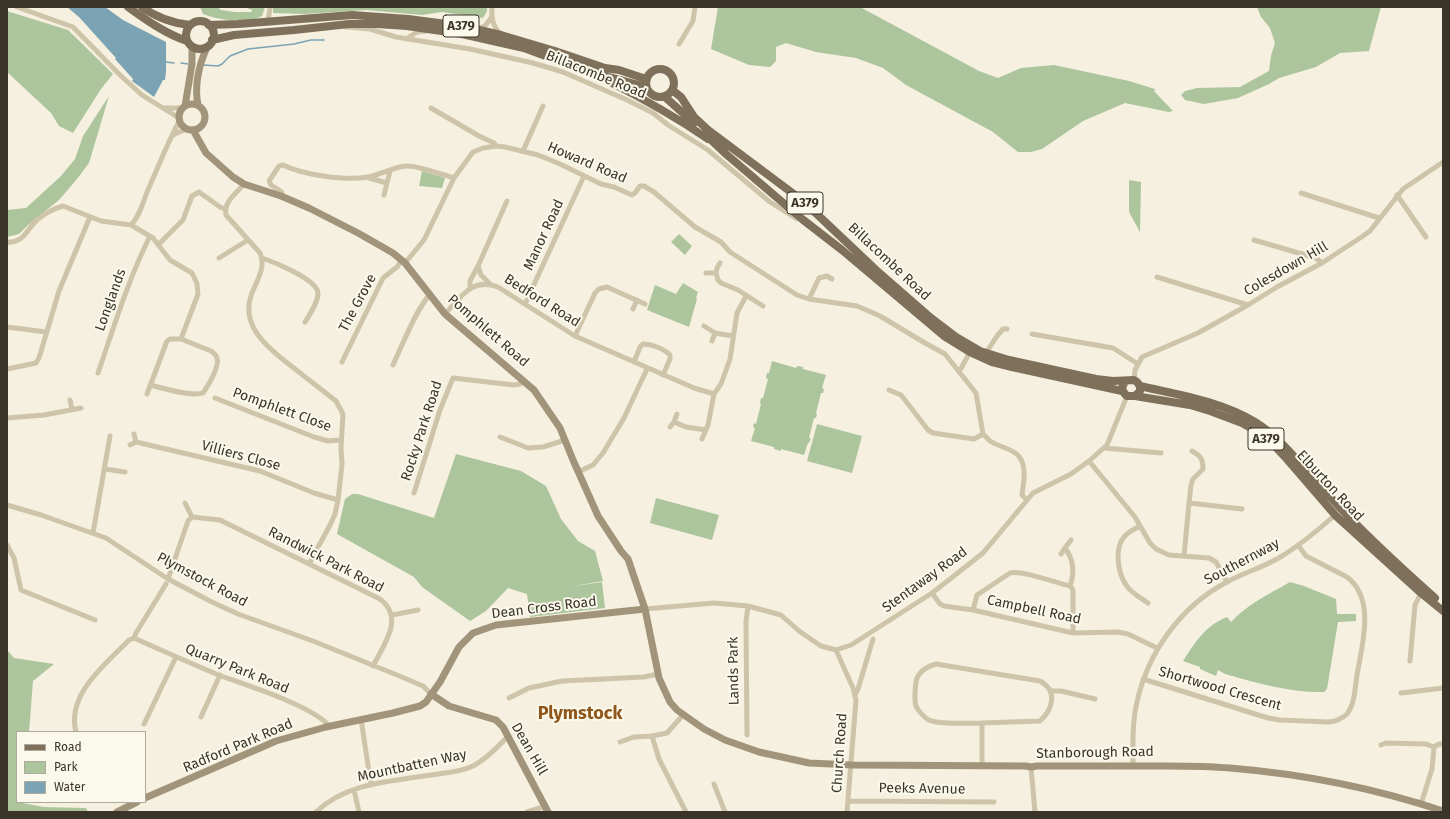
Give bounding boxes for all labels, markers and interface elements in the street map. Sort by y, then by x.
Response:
road number: A379 [443,15,479,37]
street label: Billacombe Road [543,47,649,103]
street label: Howard Road [545,139,629,187]
road number: A379 [787,192,823,214]
street label: Manor Road [520,197,568,273]
street label: Billacombe Road [844,219,934,305]
street label: Colesdown Hill [1241,238,1331,300]
street label: Longlands [92,267,130,333]
street label: The Grove [336,271,380,335]
street label: Bedford Road [501,271,583,331]
street label: Pomphlett Road [444,291,532,371]
street label: Rocky Park Road [398,379,446,483]
street label: Pomphlett Close [230,384,334,436]
road number: A379 [1248,428,1284,450]
street label: Villiers Close [200,437,282,475]
street label: Elburton Road [1293,447,1367,525]
street label: Randwick Park Road [265,524,387,596]
street label: Southernway [1202,535,1282,589]
street label: Stentaway Road [879,544,971,616]
street label: Plymstock Road [154,549,250,611]
street label: Campbell Road [985,592,1083,628]
street label: Dean Cross Road [490,593,598,623]
street label: Lands Park [725,636,743,706]
street label: Quarry Park Road [183,641,291,697]
street label: Shortwood Crescent [1157,663,1283,715]
district label: Plymstock [538,703,622,725]
street label: Church Road [829,713,851,793]
street label: Radford Park Road [181,715,295,777]
street label: Dean Hill [507,720,551,778]
legend [16,731,146,803]
text: Road [54,740,82,754]
street label: Stanborough Road [1036,744,1154,762]
street label: Mountbatten Way [356,746,468,786]
text: Park [54,760,78,774]
text: Water [54,780,85,794]
street label: Peeks Avenue [878,780,966,798]

